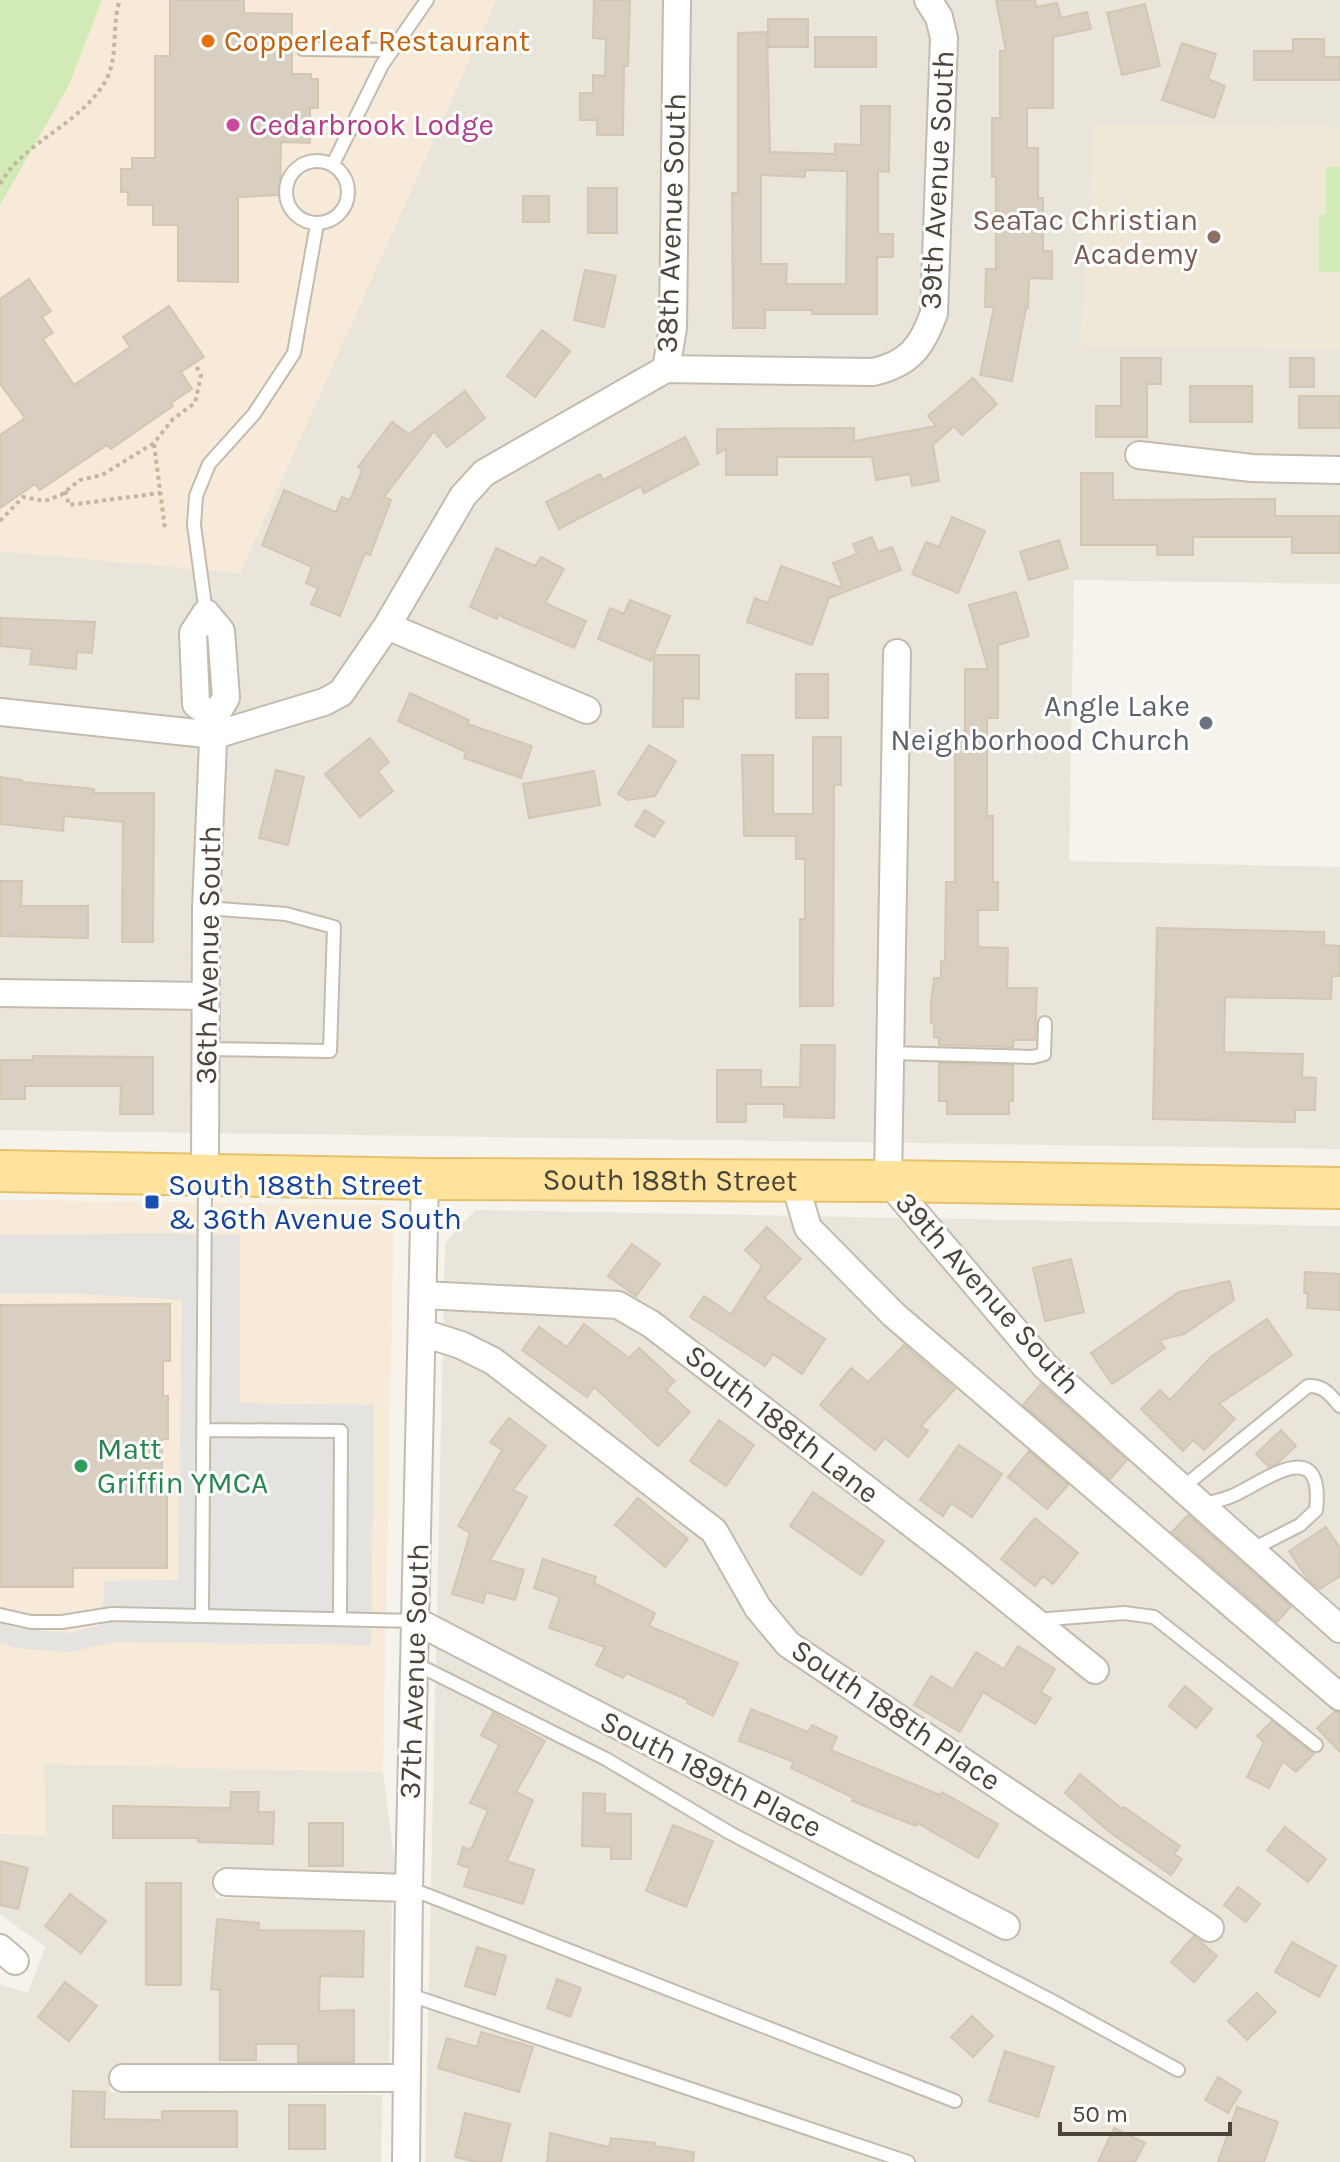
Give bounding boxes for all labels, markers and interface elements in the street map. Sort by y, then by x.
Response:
place label: Copperleaf Restaurant [224,23,530,59]
marker: Copperleaf Restaurant [199,32,217,50]
street label: 39th Avenue South [912,49,962,311]
street label: 38th Avenue South [648,92,694,354]
place label: Cedarbrook Lodge [249,107,494,143]
marker: Cedarbrook Lodge [224,116,242,134]
place label: SeaTac Christian Academy [972,202,1198,272]
marker: SeaTac Christian Academy [1205,228,1223,246]
place label: Angle Lake Neighborhood Church [890,688,1190,758]
marker: Angle Lake Neighborhood Church [1197,714,1215,732]
street label: 36th Avenue South [188,825,228,1085]
street label: South 188th Street [542,1162,797,1199]
place label: South 188th Street & 36th Avenue South [168,1167,462,1237]
street label: 39th Avenue South [888,1185,1088,1401]
marker: South 188th Street & 36th Avenue South [143,1193,161,1211]
street label: South 188th Lane [678,1337,886,1511]
place label: Matt Griffin YMCA [97,1431,268,1501]
marker: Matt Griffin YMCA [72,1457,90,1475]
street label: 37th Avenue South [392,1542,436,1800]
street label: South 188th Place [784,1632,1008,1798]
street label: South 189th Place [594,1703,828,1845]
scale bar [1060,2086,1230,2136]
text: 50 m [1072,2100,1128,2128]

